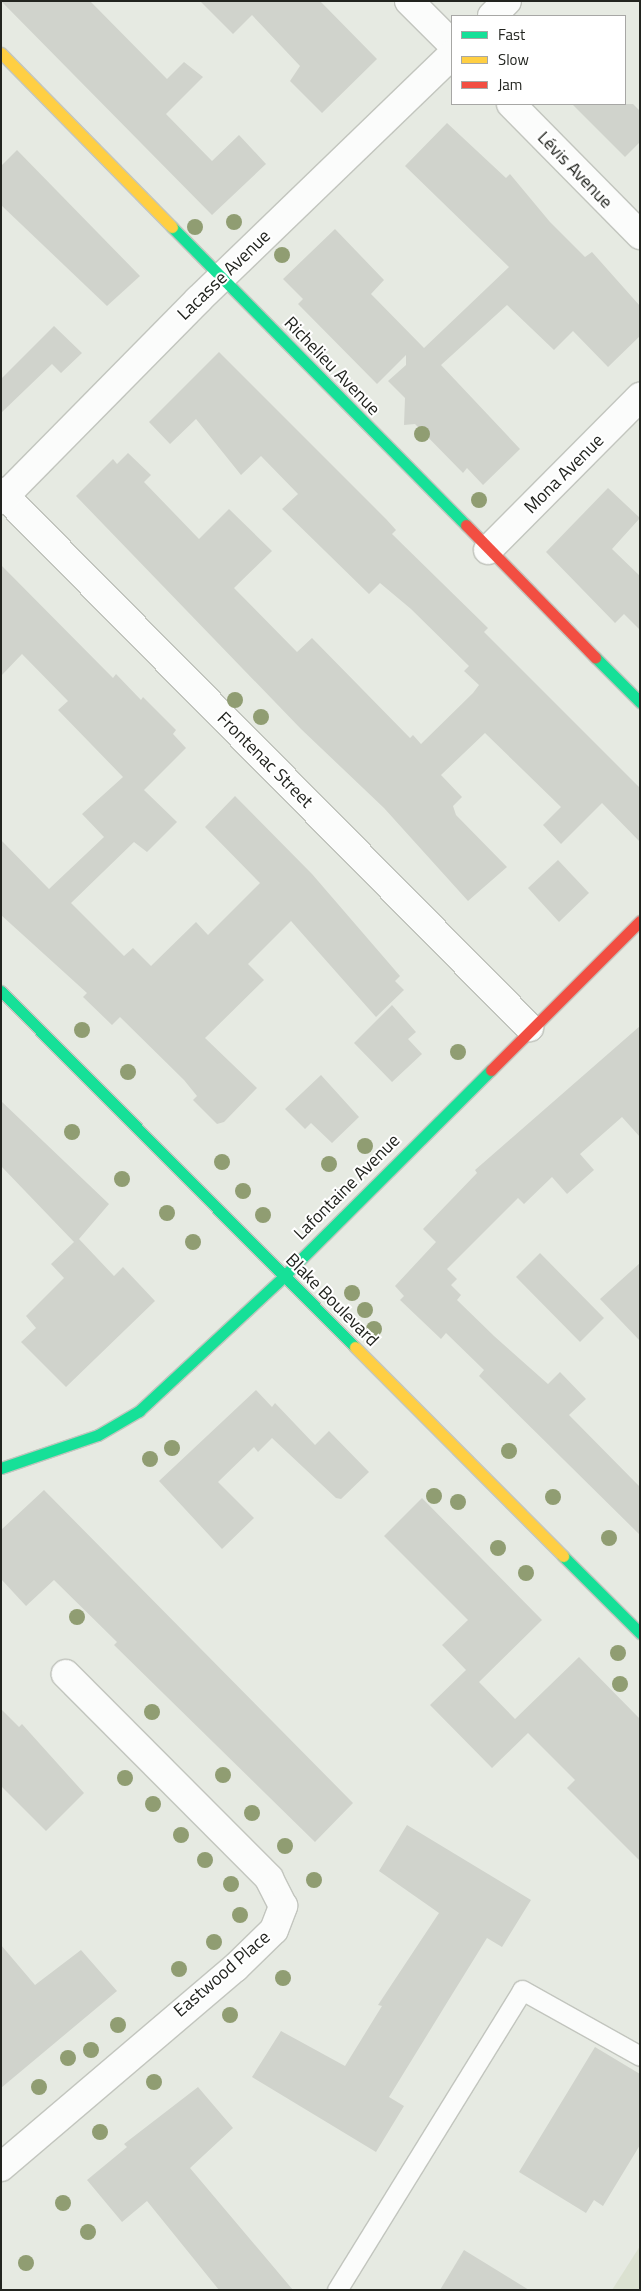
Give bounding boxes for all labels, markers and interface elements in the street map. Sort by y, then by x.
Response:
legend [451,15,626,105]
text: Fast [498,23,525,46]
text: Slow [498,48,529,71]
text: Jam [498,73,522,96]
street label: Lévis Avenue [533,127,617,213]
street label: Lacasse Avenue [173,225,275,325]
street label: Richelieu Avenue [280,312,384,420]
street label: Mona Avenue [520,430,608,518]
street label: Frontenac Street [213,708,317,812]
street label: Lafontaine Avenue [290,1130,404,1244]
street label: Blake Boulevard [281,1249,383,1351]
street label: Eastwood Place [169,1926,275,2022]

